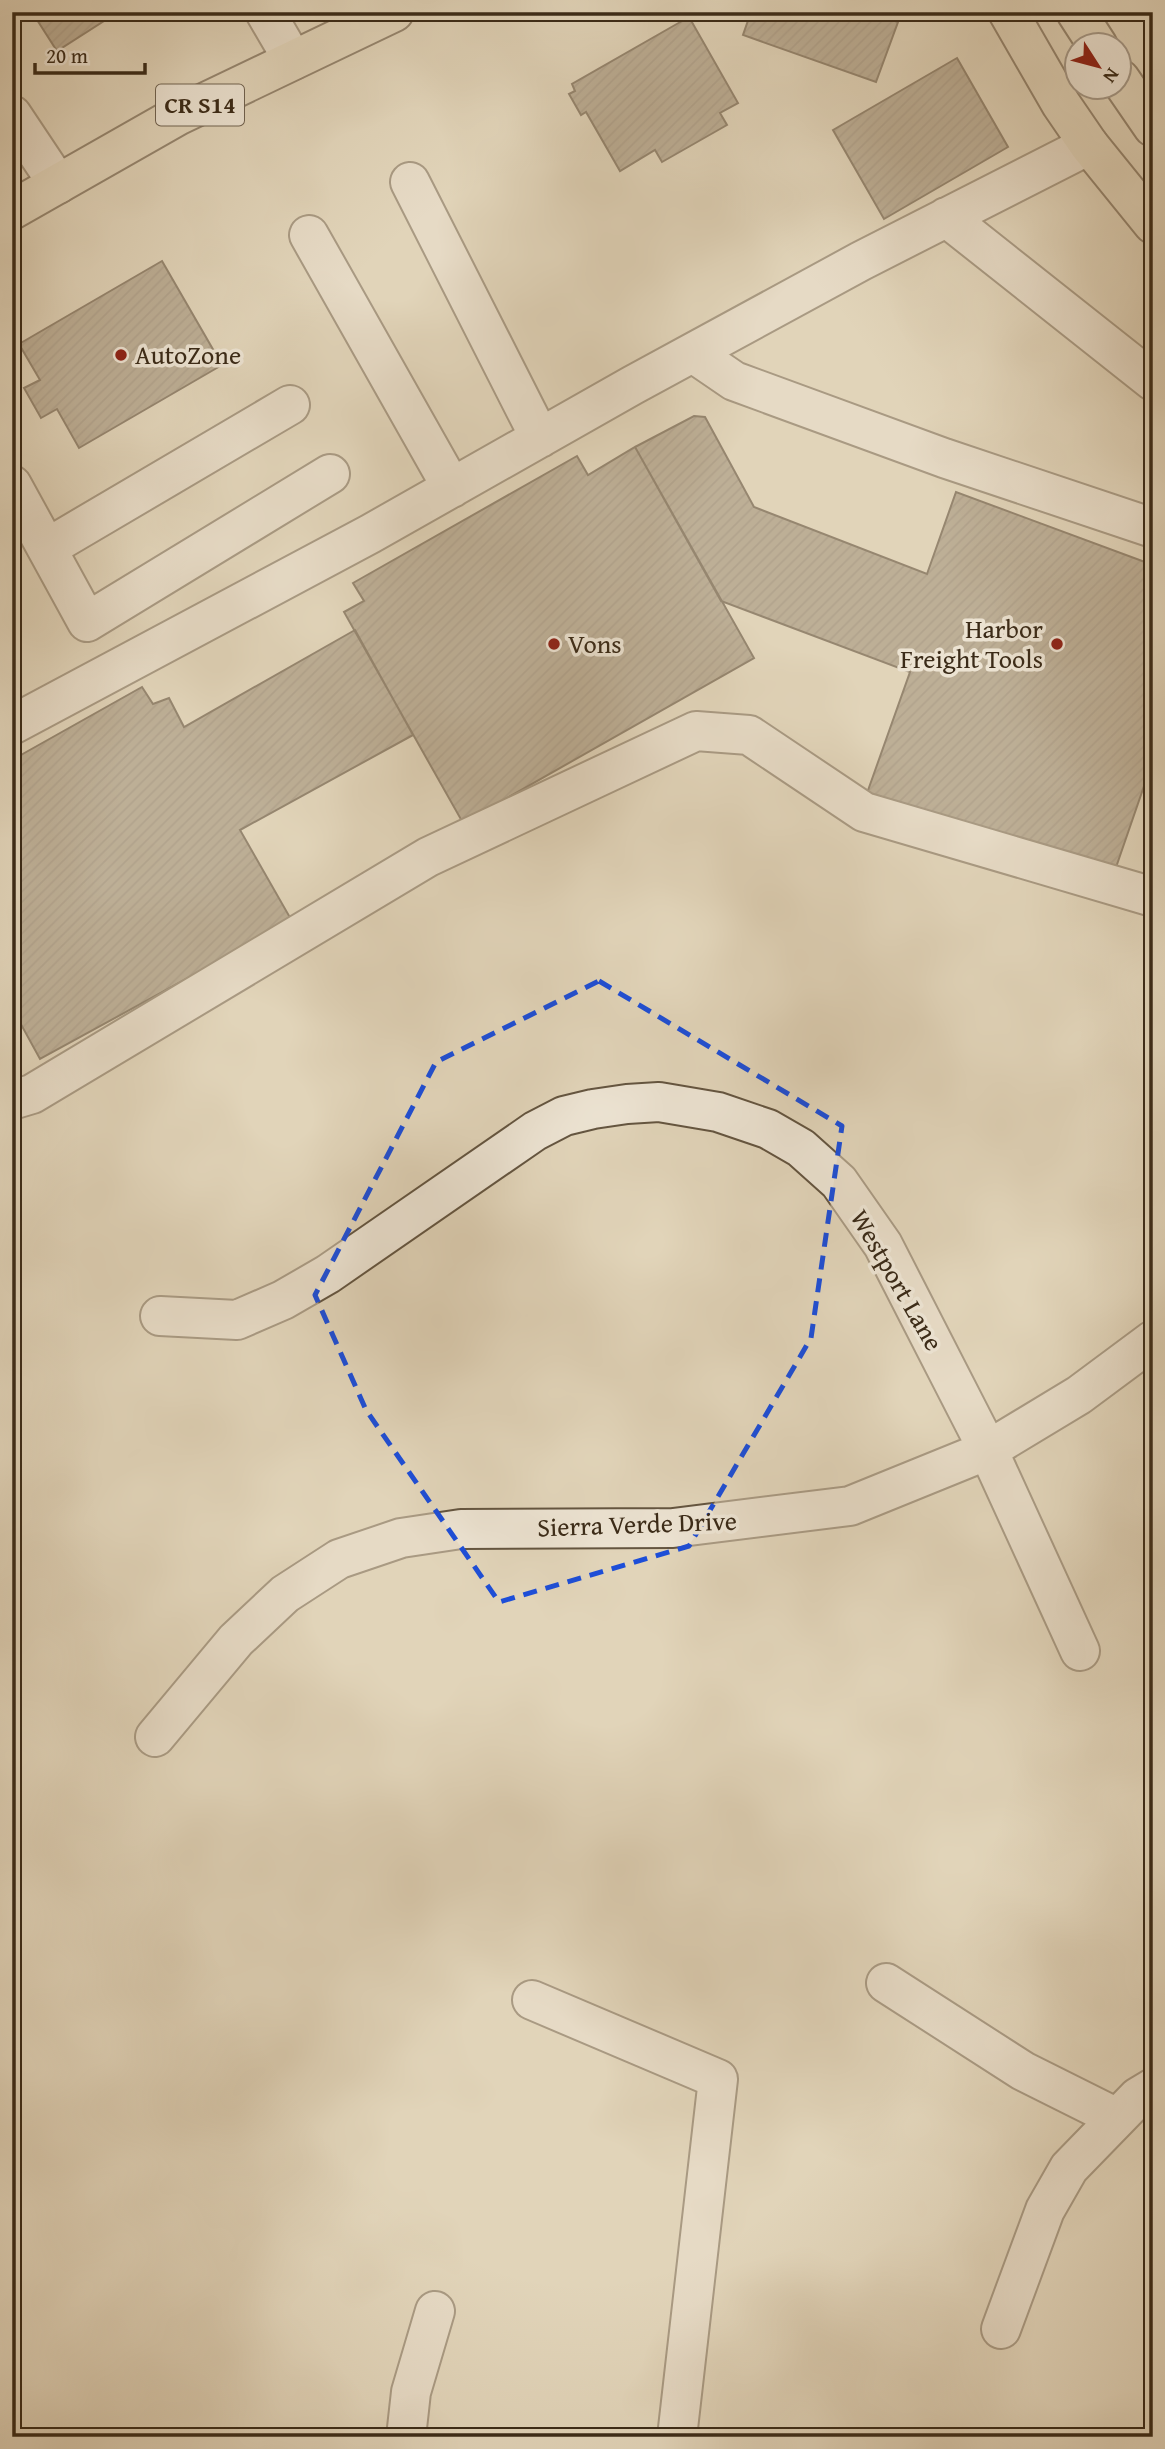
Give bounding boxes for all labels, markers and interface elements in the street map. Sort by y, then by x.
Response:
scale bar [35,32,145,76]
north arrow [1064,32,1134,102]
text: 20 m [46,40,88,71]
text: N [1097,63,1127,90]
road number: CR S14 [156,84,244,125]
place label: AutoZone [135,335,241,374]
marker: AutoZone [113,347,129,363]
place label: Harbor Freight Tools [900,609,1043,678]
place label: Vons [568,624,622,663]
marker: Vons [546,636,562,652]
marker: Harbor Freight Tools [1049,636,1065,652]
street label: Westport Lane [841,1202,954,1358]
street label: Sierra Verde Drive [537,1501,737,1546]

